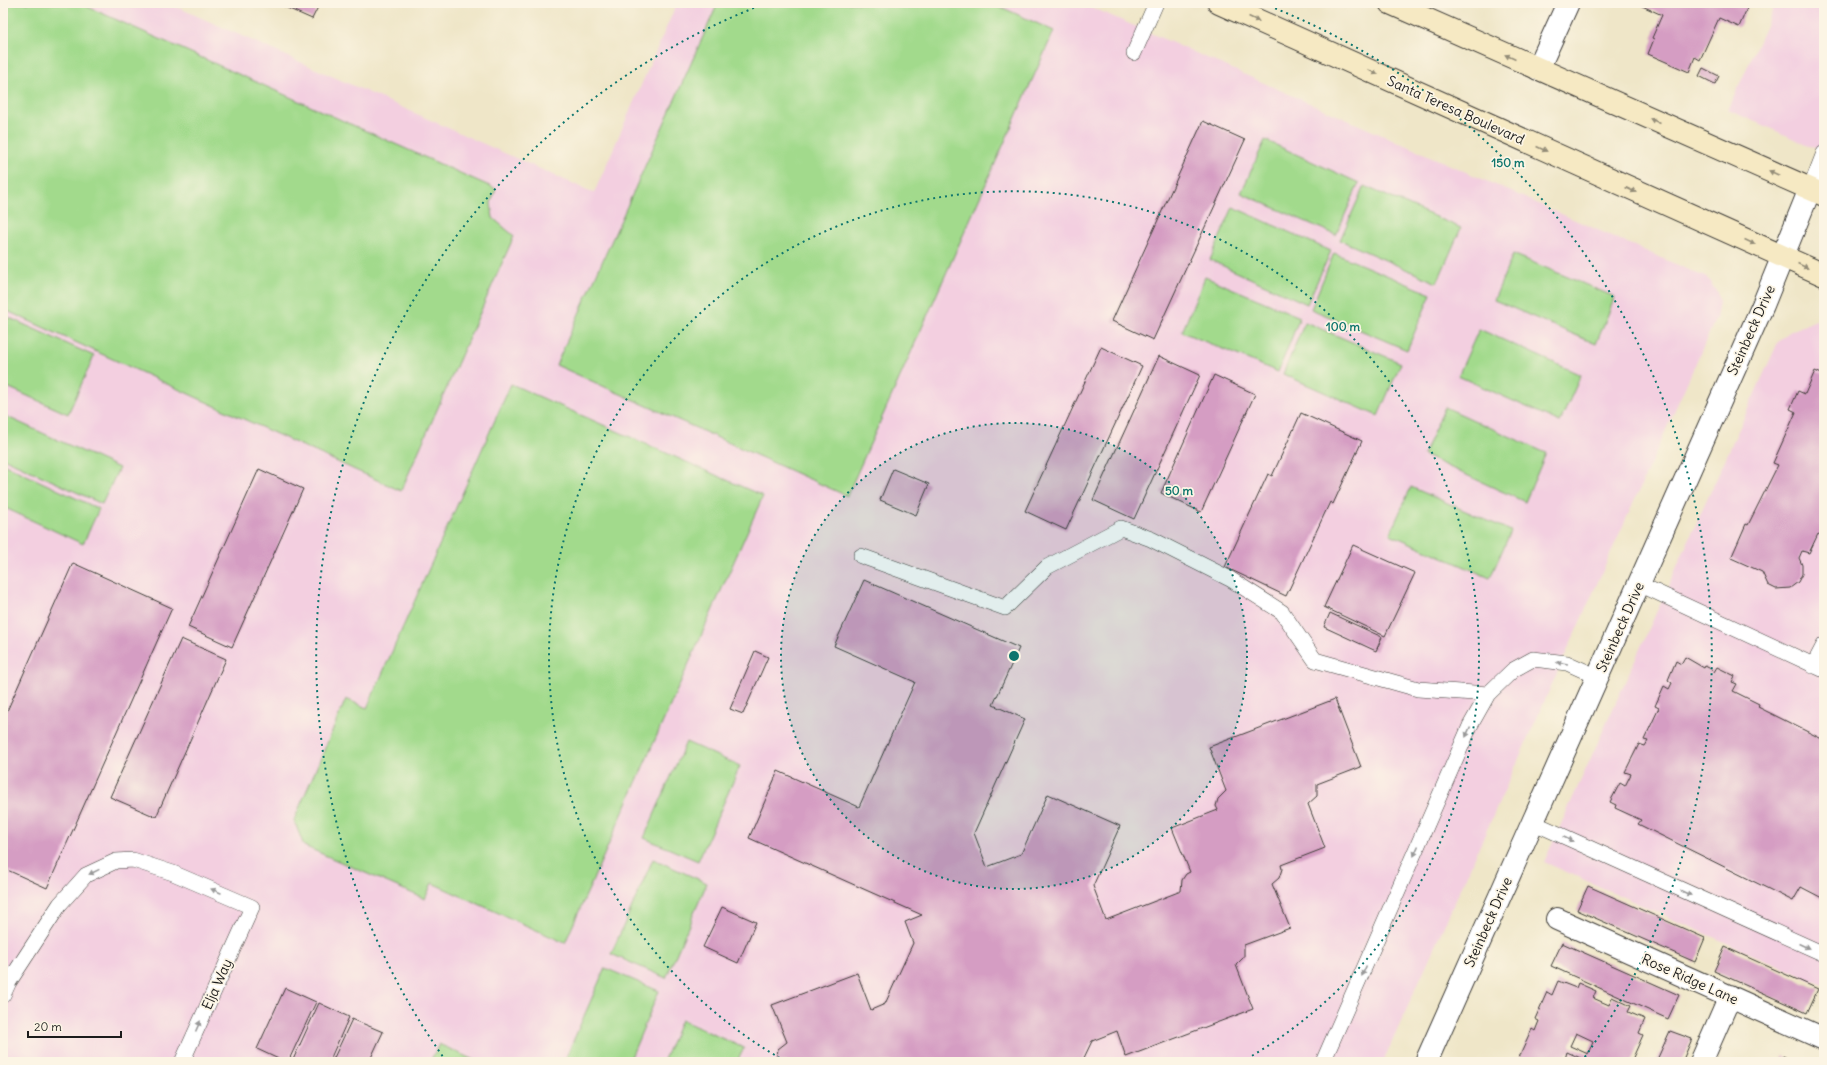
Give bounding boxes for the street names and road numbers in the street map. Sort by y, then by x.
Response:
street label: Santa Teresa Boulevard [1384,72,1528,148]
street label: Steinbeck Drive [1723,282,1779,378]
street label: Steinbeck Drive [1592,579,1648,675]
street label: Steinbeck Drive [1460,874,1516,970]
street label: Rose Ridge Lane [1639,950,1741,1008]
street label: Elja Way [198,956,236,1012]

